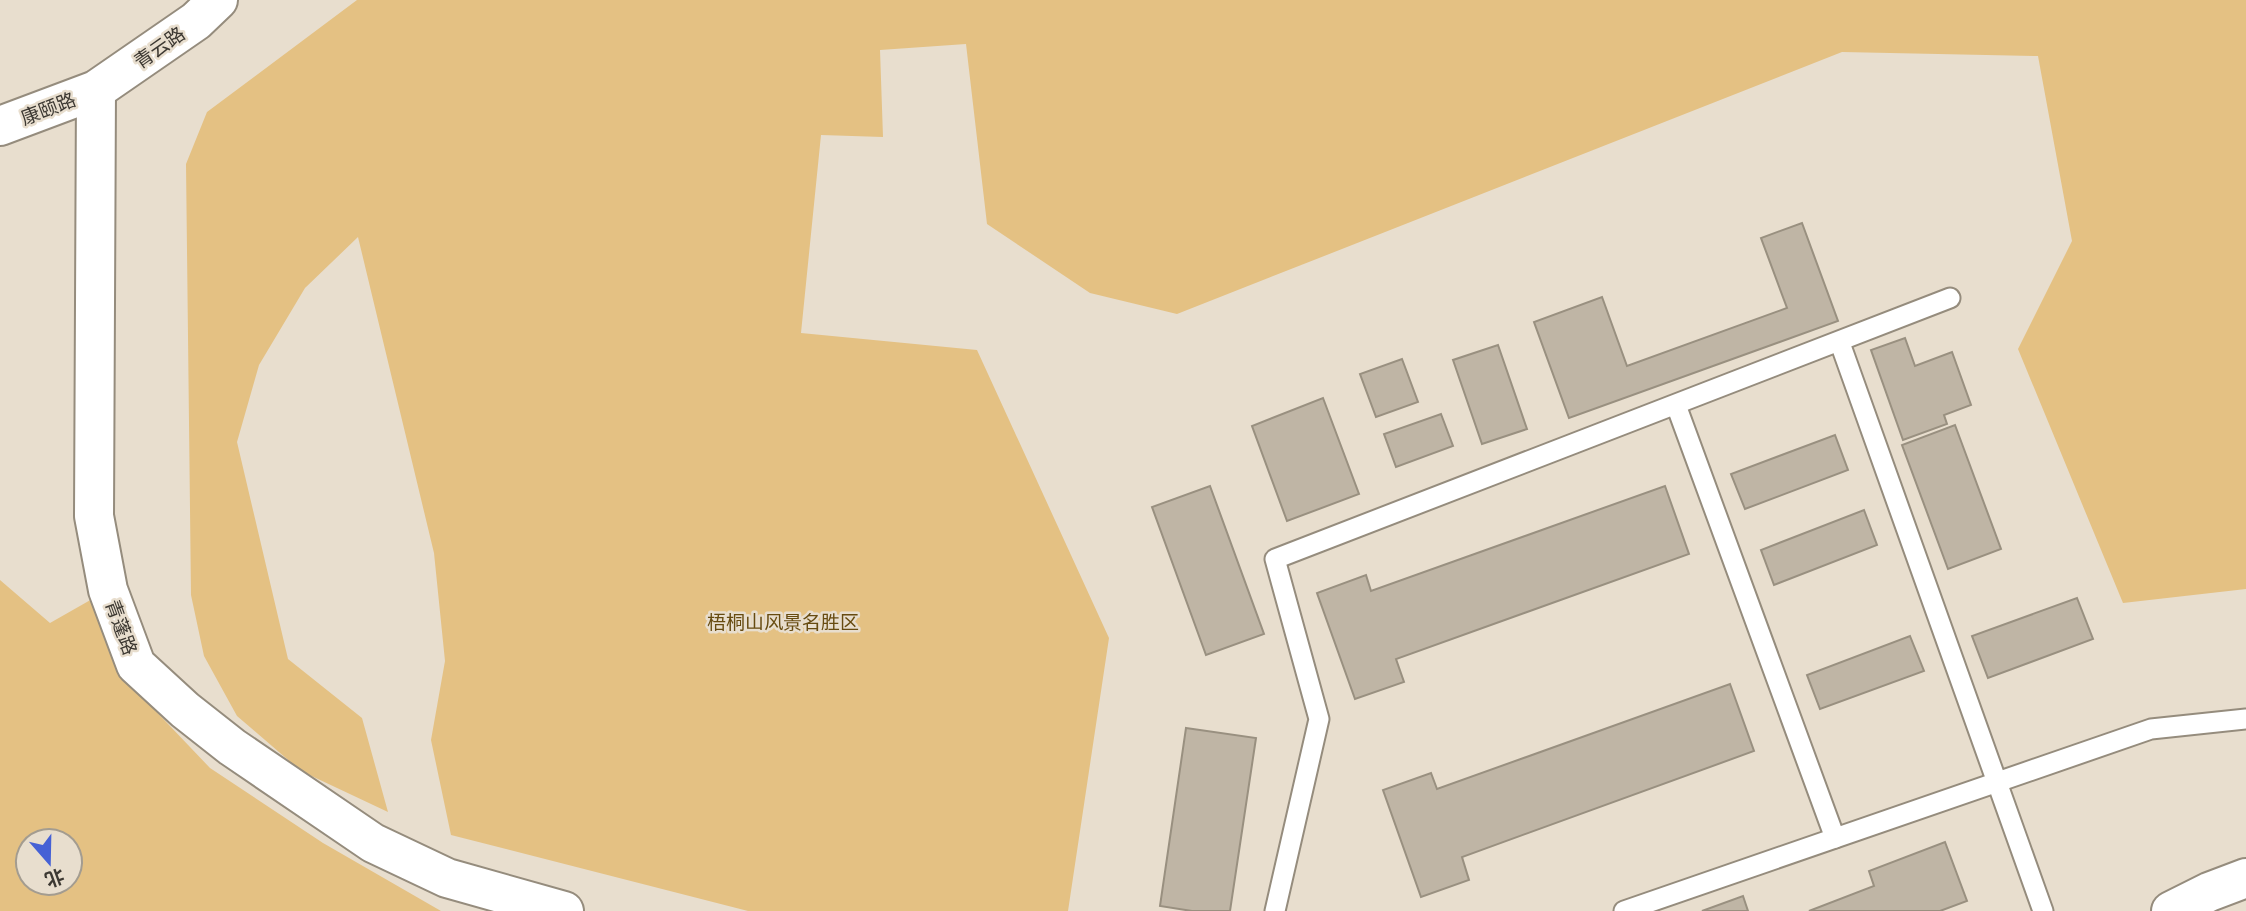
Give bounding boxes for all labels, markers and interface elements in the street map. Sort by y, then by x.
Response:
street label: 青云路 [129,21,189,73]
street label: 康颐路 [17,87,79,129]
street label: 青蓬路 [101,596,143,658]
park label: 梧桐山风景名胜区 [707,610,859,633]
north arrow [14,827,84,897]
text: 北 [42,864,68,893]

